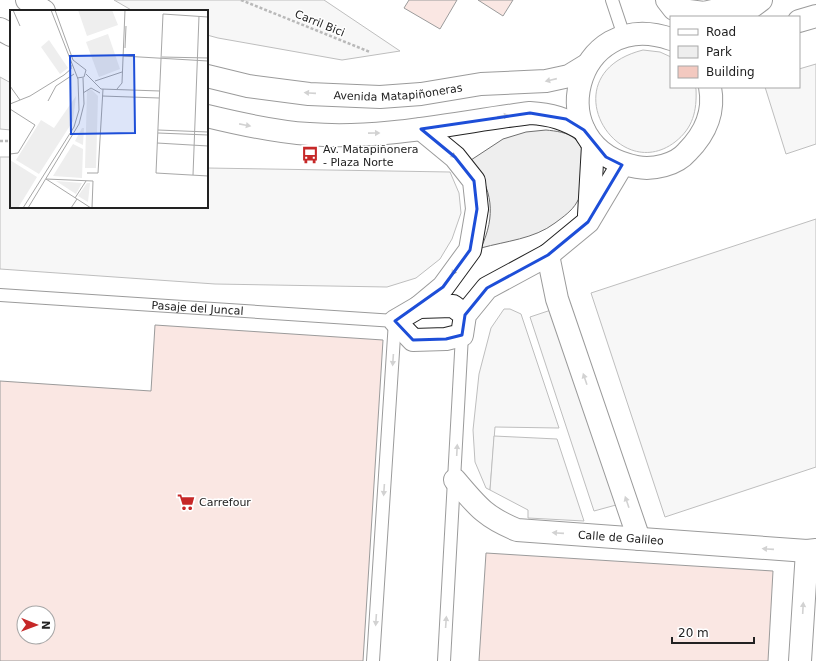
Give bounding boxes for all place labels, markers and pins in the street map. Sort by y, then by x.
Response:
place label: Av. Matapiñonera - Plaza Norte [323,143,419,169]
bus stop icon: Av. Matapiñonera - Plaza Norte [300,145,320,165]
supermarket icon: Carrefour [176,492,196,512]
place label: Carrefour [199,496,251,509]

